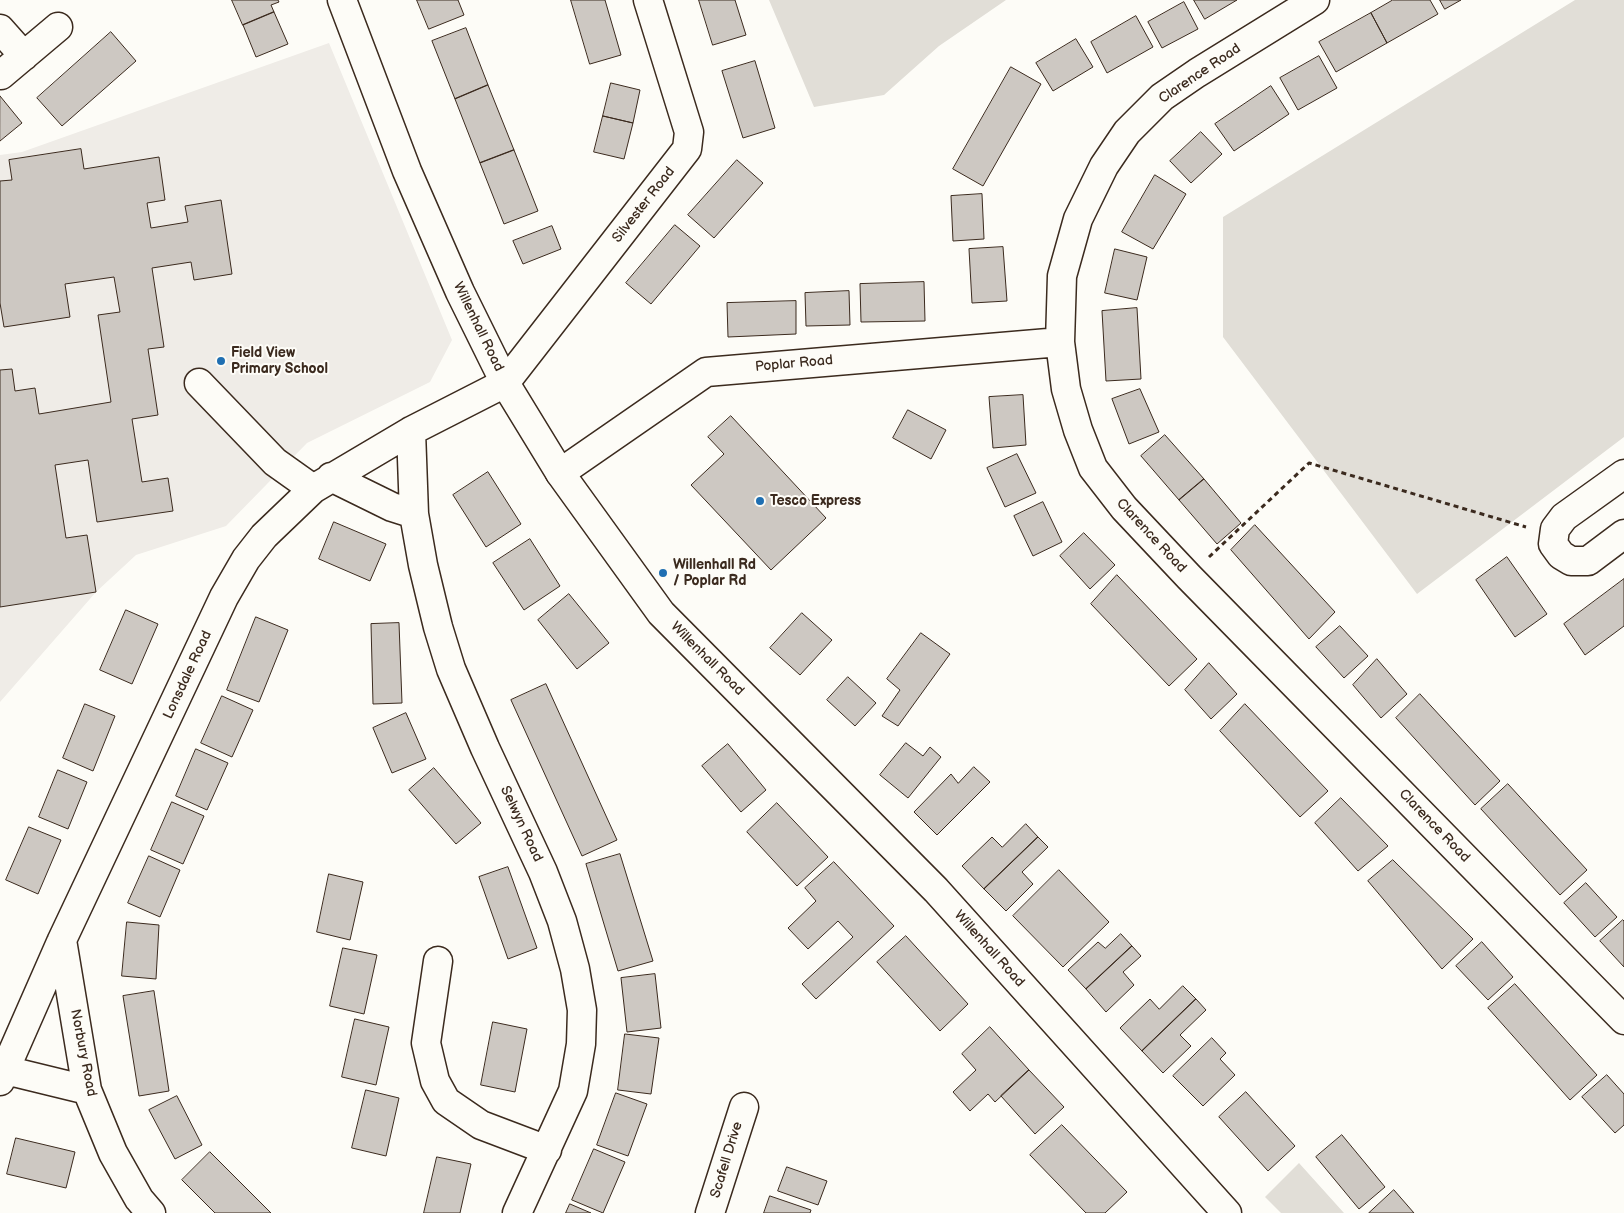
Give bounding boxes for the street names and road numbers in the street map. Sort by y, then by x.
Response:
street label: Clarence Road [1156,40,1244,108]
street label: Silvester Road [609,164,679,246]
street label: Willenhall Road [449,280,507,374]
street label: Poplar Road [754,352,834,376]
street label: Clarence Road [1112,495,1190,577]
street label: Willenhall Road [667,619,747,699]
street label: Lonsdale Road [160,628,216,722]
street label: Selwyn Road [496,783,546,865]
street label: Clarence Road [1395,786,1473,866]
street label: Willenhall Road [950,907,1028,991]
street label: Norbury Road [66,1008,100,1098]
street label: Scafell Drive [707,1120,747,1200]

